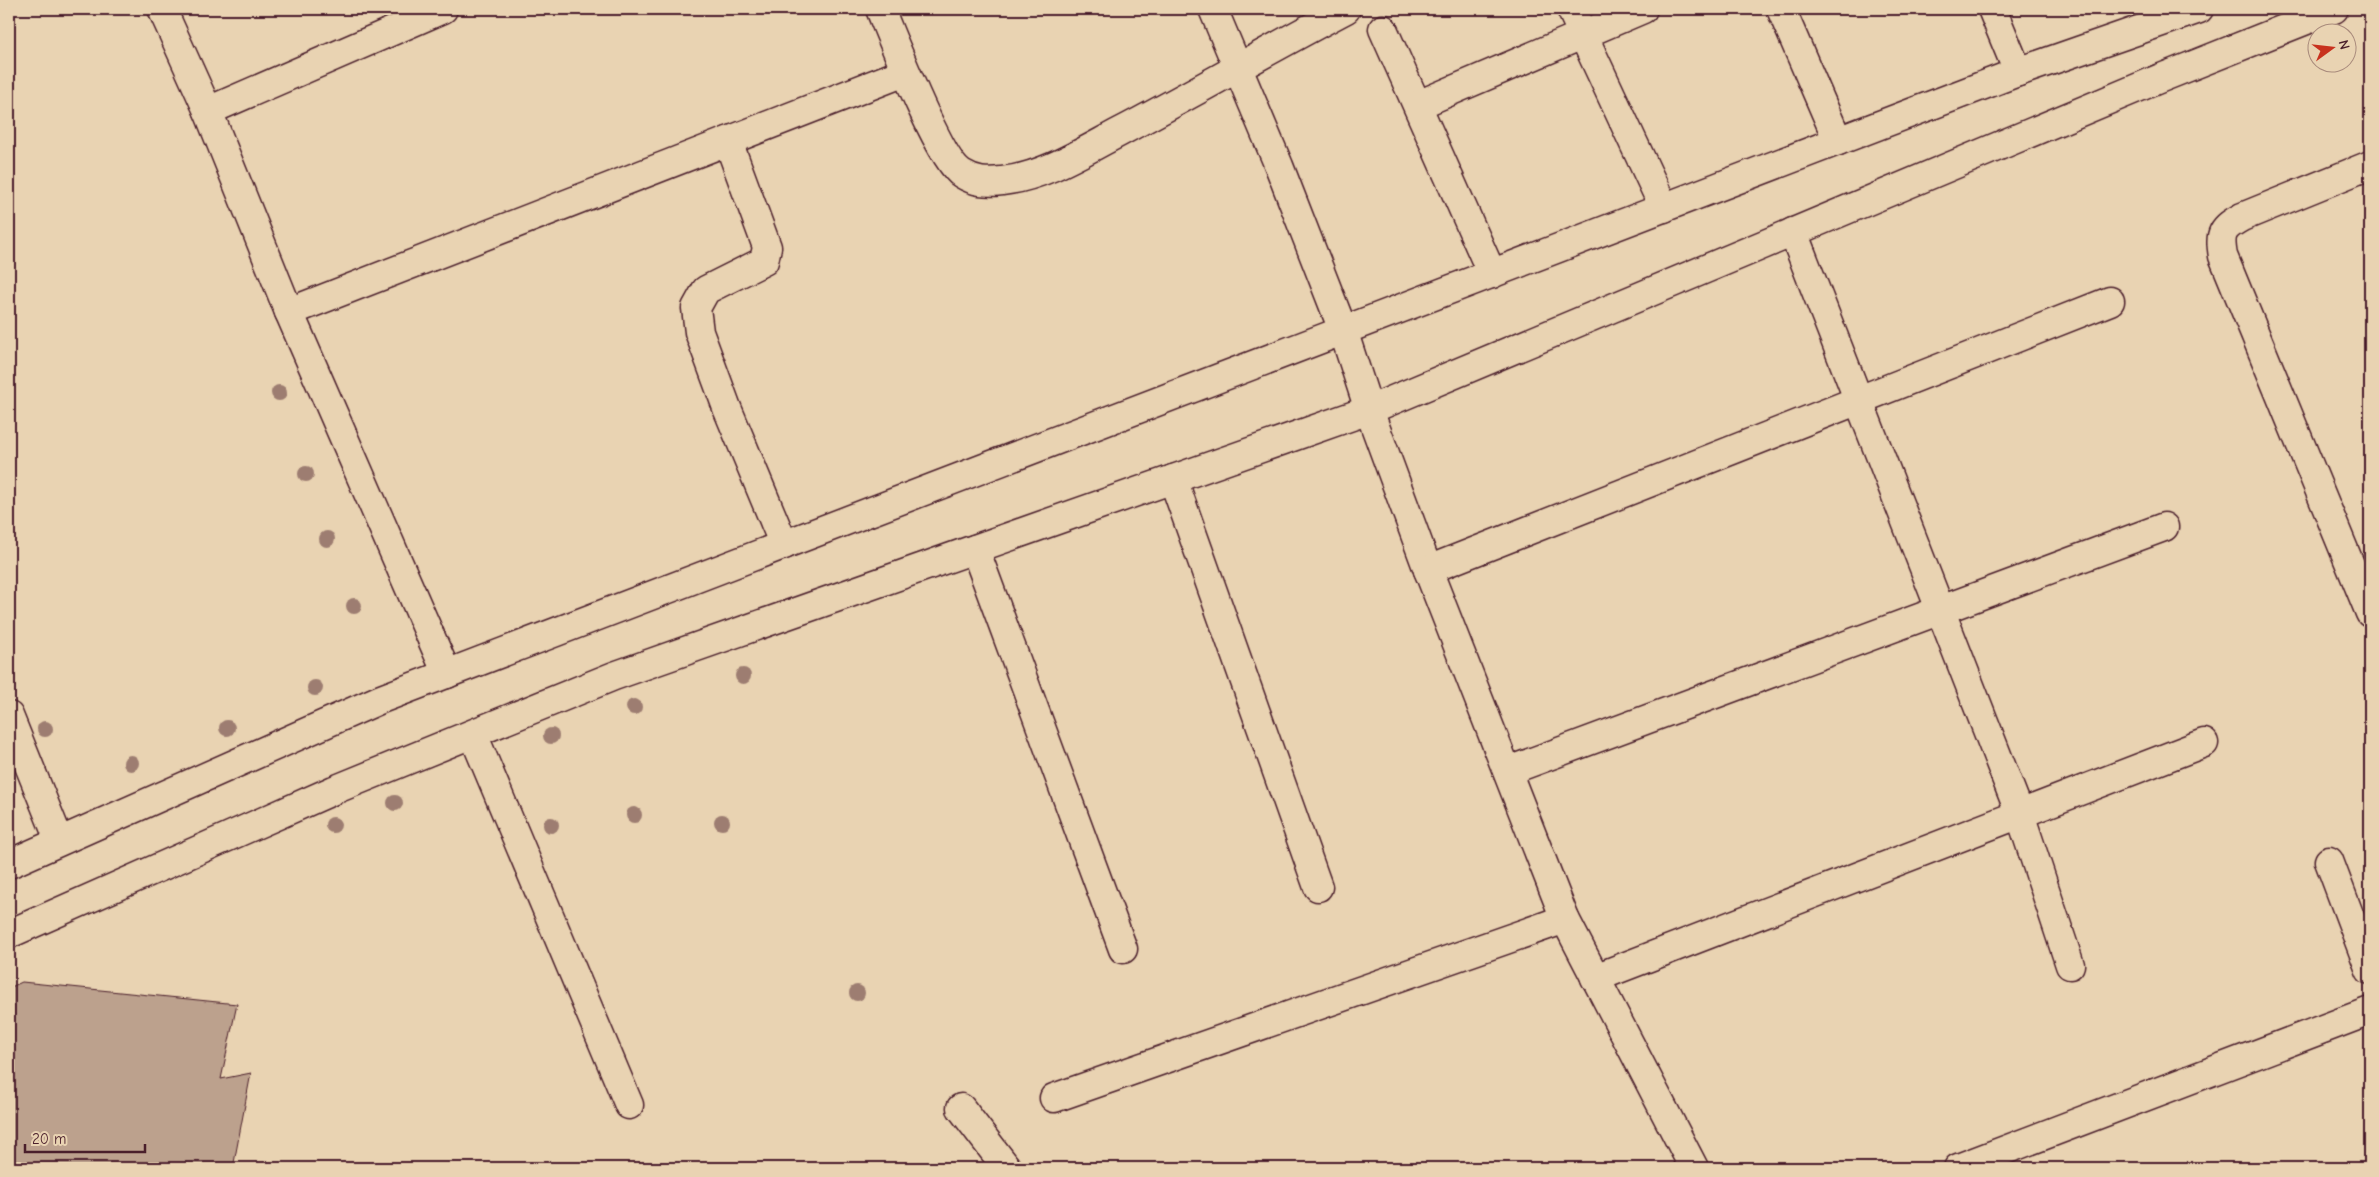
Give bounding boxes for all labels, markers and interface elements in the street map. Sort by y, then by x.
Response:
north arrow [2306,22,2356,72]
text: N [2335,38,2353,51]
scale bar [25,1122,145,1154]
text: 20 m [32,1130,66,1148]

